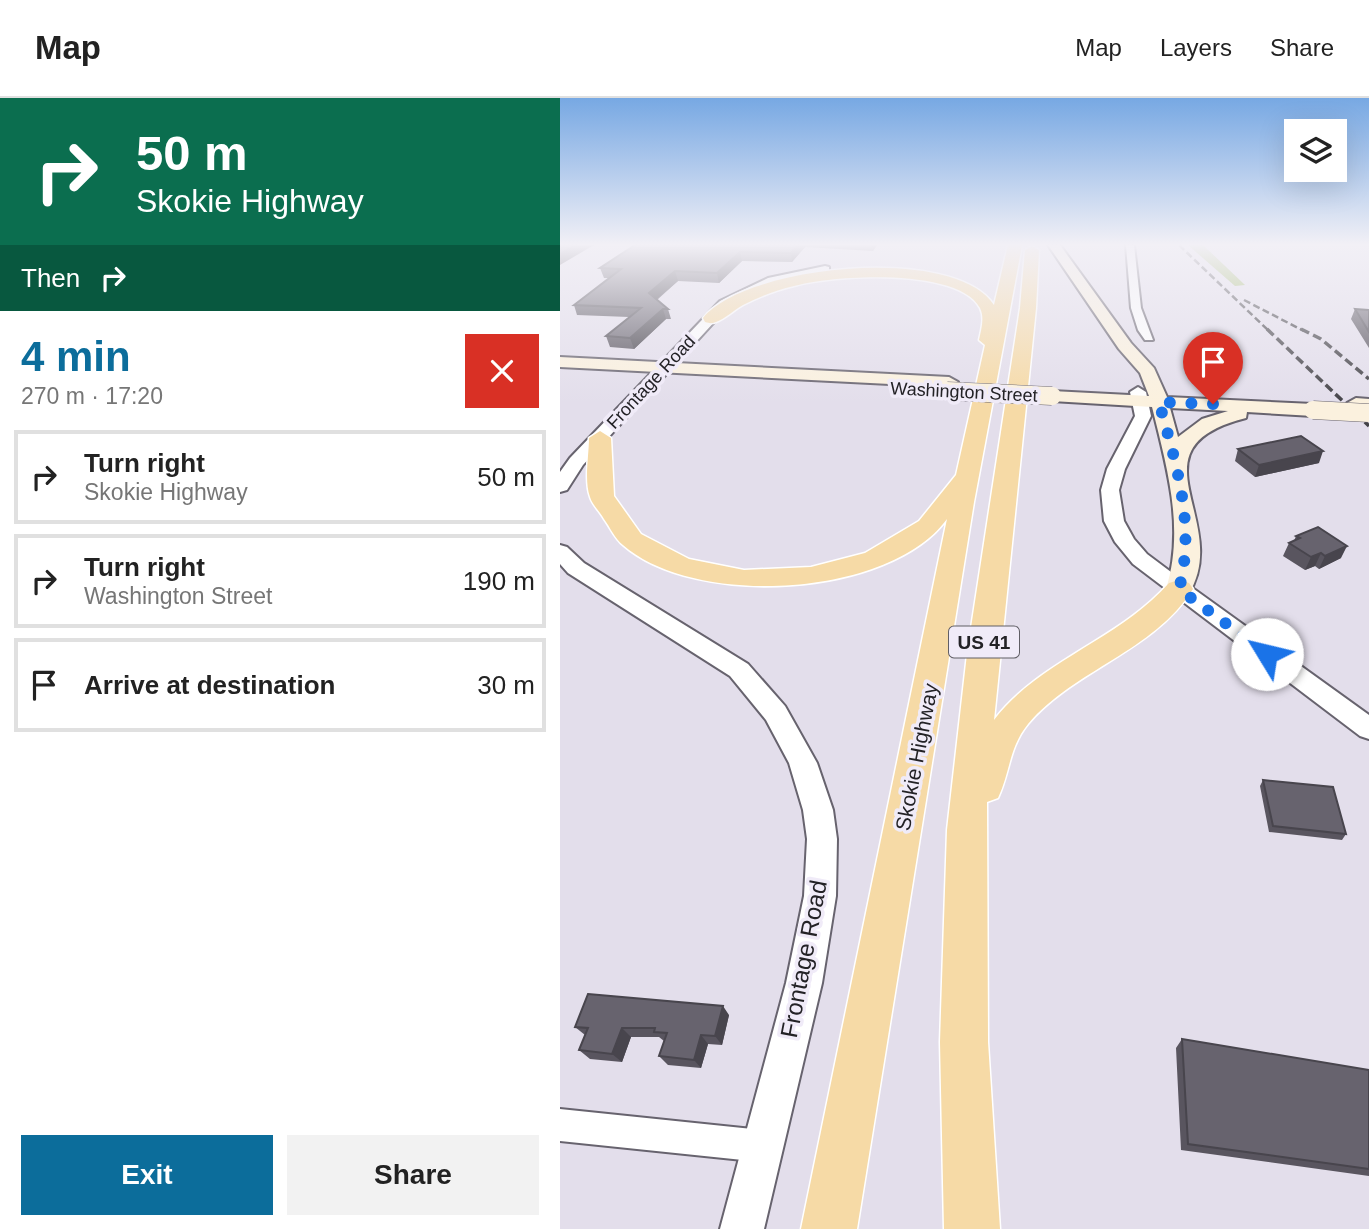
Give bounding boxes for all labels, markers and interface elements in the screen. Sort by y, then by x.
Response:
text: Map [35,29,101,66]
text: Map [1075,34,1122,61]
text: Layers [1160,34,1232,61]
text: Share [1270,34,1334,61]
map controls [1284,119,1347,182]
button: layers [1284,119,1347,182]
icon: right [21,126,112,217]
text: 50 m [136,126,248,180]
text: Skokie Highway [136,183,364,219]
icon: right [94,259,132,297]
text: Then [21,263,80,293]
street label: Frontage Road [603,331,699,433]
pin [1183,332,1243,404]
text: 4 min [21,333,131,380]
button: close [465,334,539,408]
icon: arrive [1194,343,1232,381]
street label: Washington Street [890,378,1038,406]
text: 270 m · 17:20 [21,383,163,409]
text: Turn right [84,448,205,478]
icon: right [25,458,63,496]
text: 50 m [477,462,535,492]
text: Skokie Highway [84,479,248,505]
text: Turn right [84,552,205,582]
icon: right [25,562,63,600]
text: 190 m [463,566,535,596]
text: Washington Street [84,583,272,609]
position arrow [1230,617,1304,691]
road number: US 41 [949,626,1019,657]
icon: arrive [25,666,63,704]
text: Arrive at destination [84,670,335,700]
text: 30 m [477,670,535,700]
street label: Skokie Highway [891,681,942,832]
street label: Frontage Road [775,878,832,1040]
button: Exit [21,1135,273,1215]
button: Share [287,1135,539,1215]

